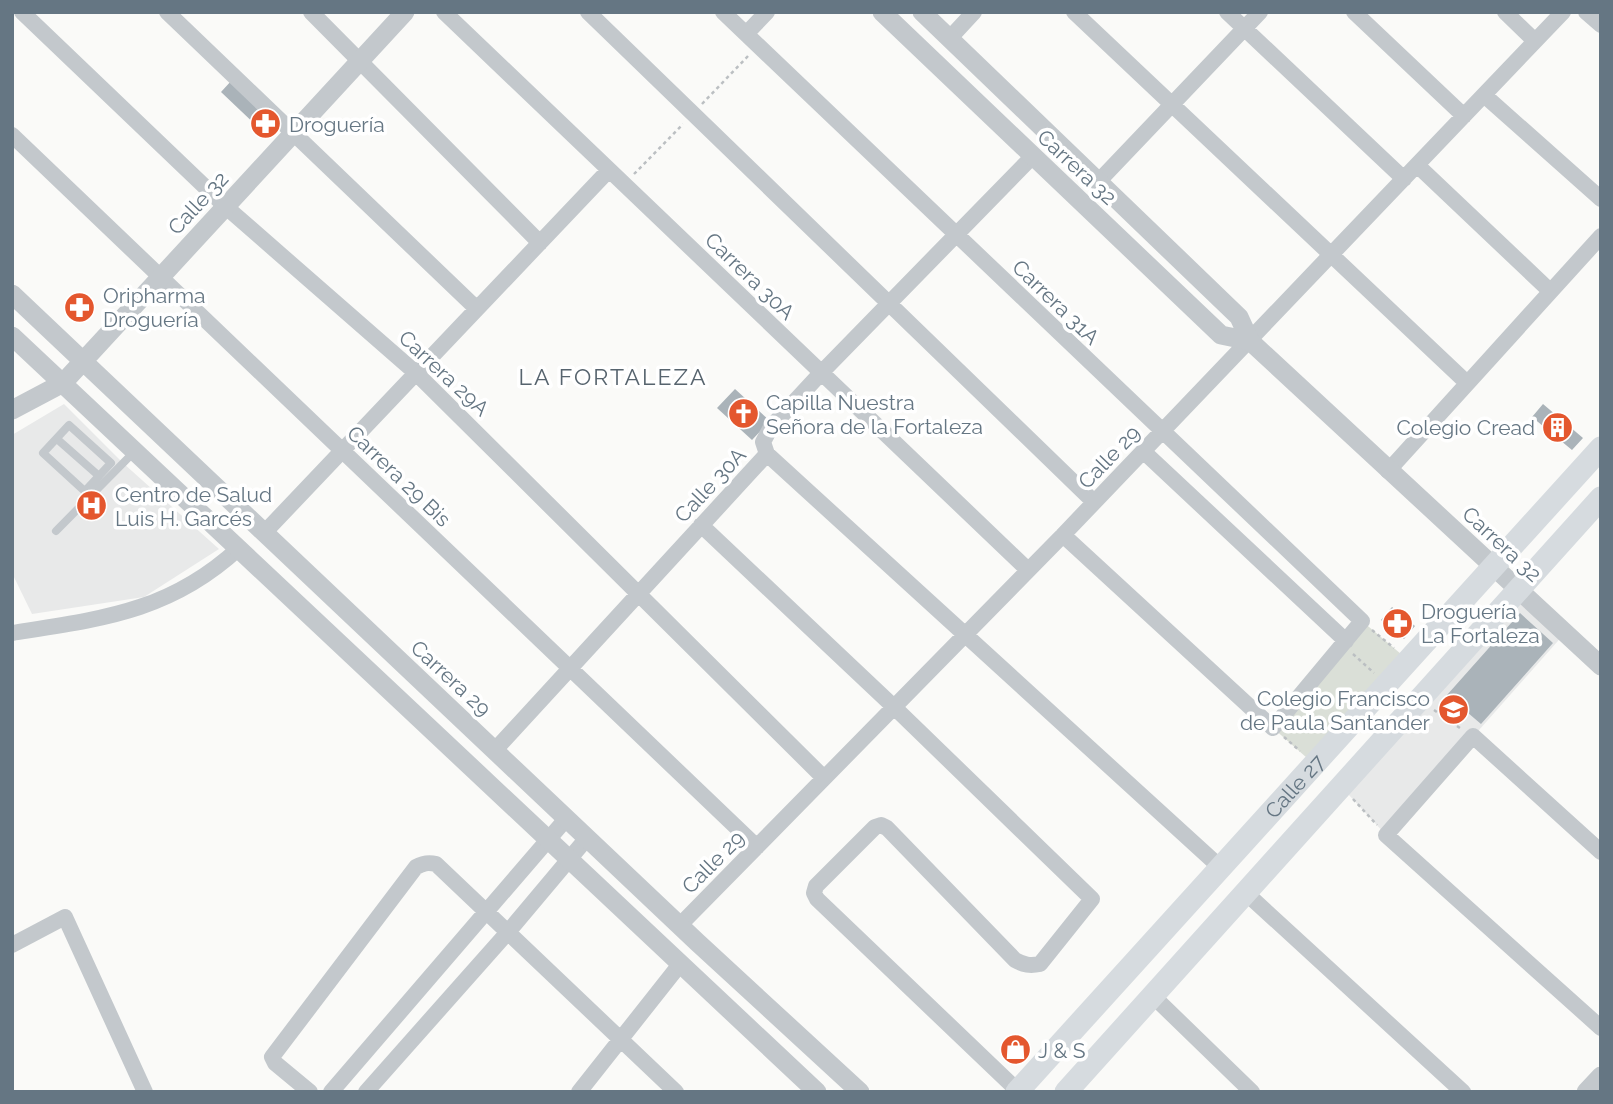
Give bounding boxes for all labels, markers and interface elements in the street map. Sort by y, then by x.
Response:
pharmacy icon: Droguería [249,107,283,141]
place label: Droguería [289,112,385,137]
street label: Carrera 32 [1032,124,1122,210]
street label: Calle 32 [163,166,233,240]
street label: Carrera 30A [700,227,800,325]
street label: Carrera 31A [1007,254,1105,350]
place label: Oripharma Droguería [103,283,205,332]
pharmacy icon: Oripharma Droguería [63,290,97,324]
street label: Carrera 29A [394,325,494,421]
district label: LA FORTALEZA [519,363,707,390]
place label: Capilla Nuestra Señora de la Fortaleza [766,390,983,439]
church icon: Capilla Nuestra Señora de la Fortaleza [726,397,760,431]
building icon: Colegio Cread [1541,410,1575,444]
place label: Colegio Cread [1396,415,1535,440]
street label: Carrera 29 Bis [342,420,456,532]
street label: Calle 29 [1073,420,1145,494]
street label: Calle 30A [669,443,751,527]
place label: Centro de Salud Luis H. Garcés [115,482,272,531]
hospital icon: Centro de Salud Luis H. Garcés [75,489,109,523]
street label: Carrera 32 [1457,501,1547,587]
place label: Droguería La Fortaleza [1421,599,1540,648]
pharmacy icon: Droguería La Fortaleza [1381,606,1415,640]
street label: Carrera 29 [406,635,496,721]
place label: Colegio Francisco de Paula Santander [1240,686,1431,735]
school or university icon: Colegio Francisco de Paula Santander [1436,693,1470,727]
street label: Calle 27 [1259,749,1330,823]
street label: Calle 29 [677,826,749,898]
shop icon: J & S [998,1033,1032,1067]
place label: J & S [1038,1038,1086,1063]

